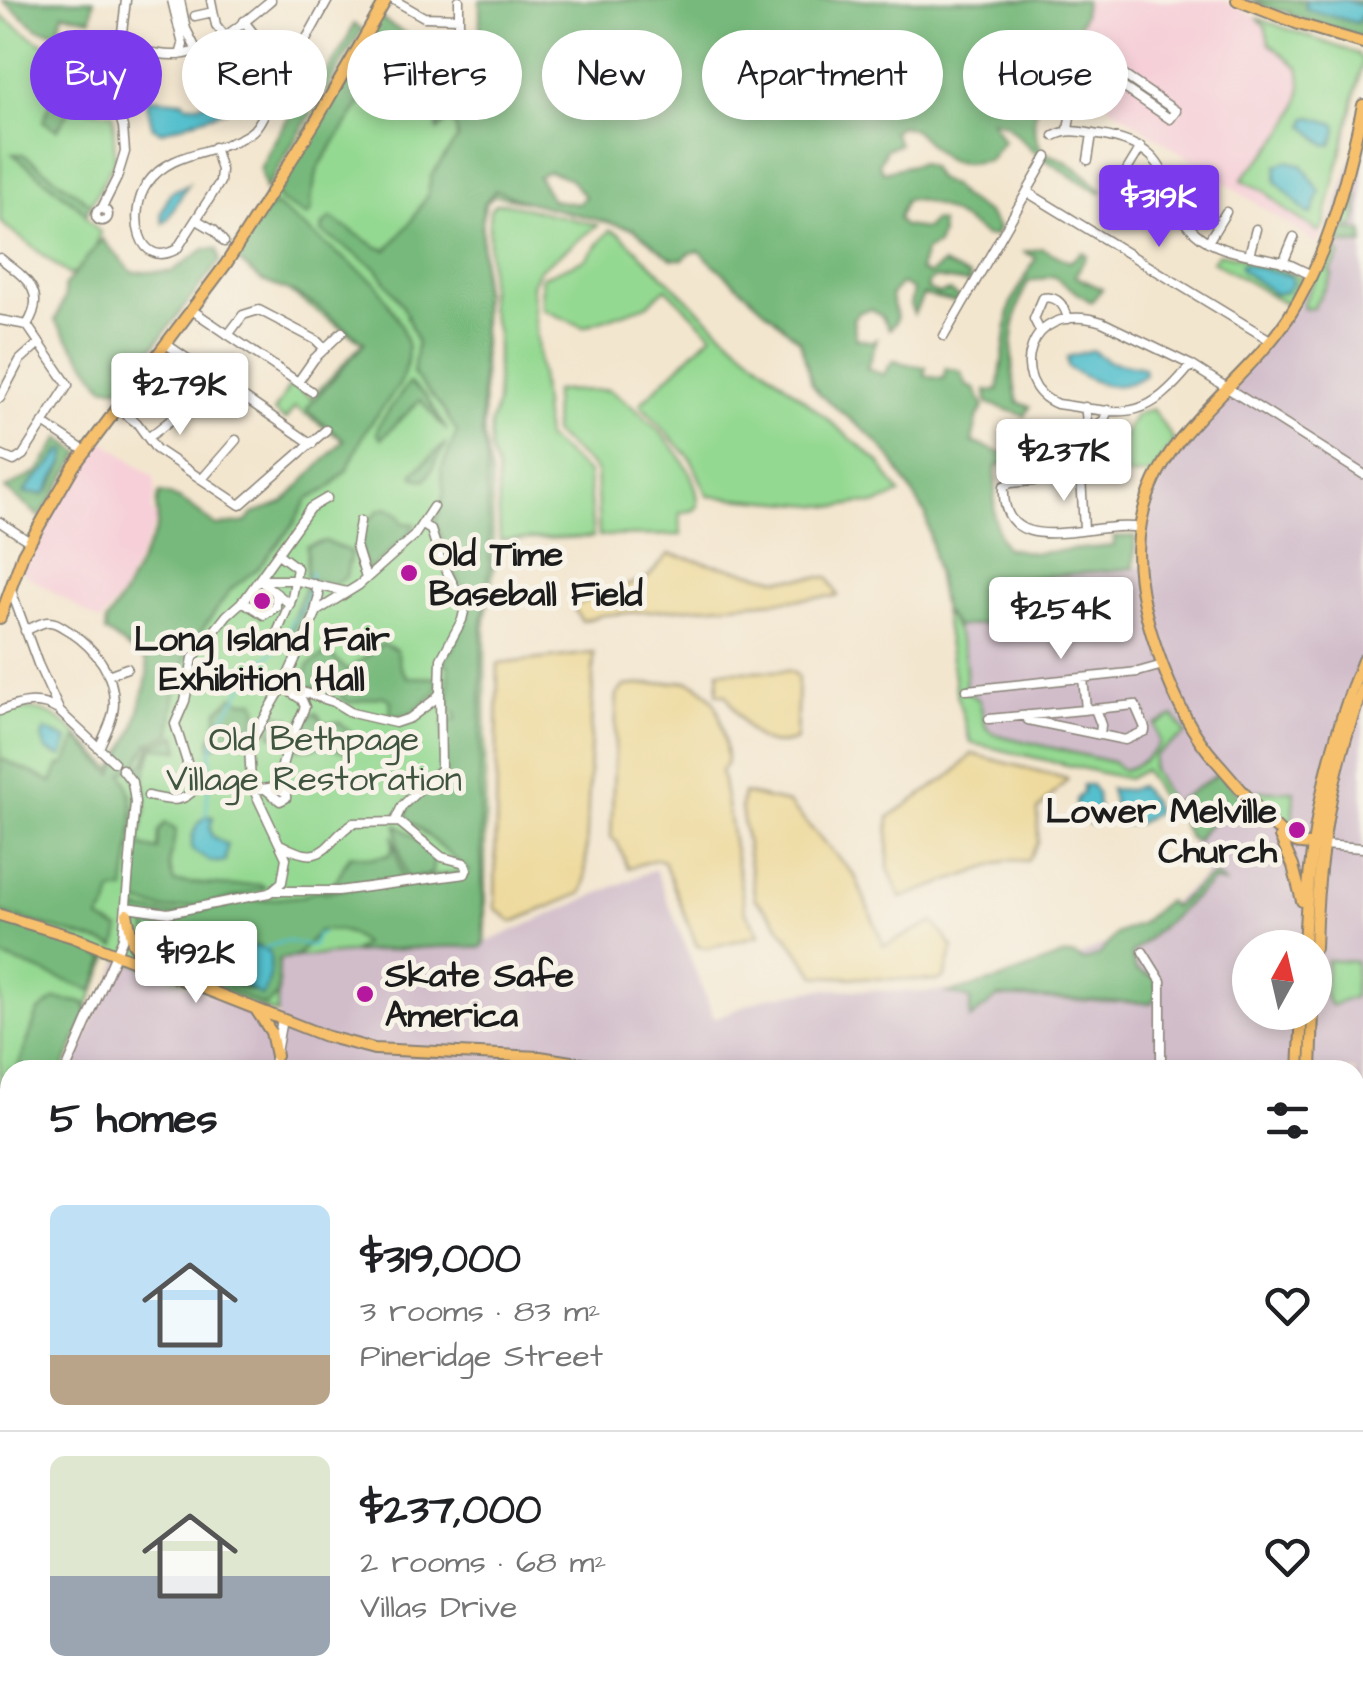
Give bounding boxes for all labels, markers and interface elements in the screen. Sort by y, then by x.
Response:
chip: Buy [30,30,162,120]
chip: Rent [182,30,327,120]
chip: Filters [347,30,522,120]
chip: New [542,30,682,120]
chip: Apartment [702,30,943,120]
chip: House [963,30,1128,120]
pin: $319K [1089,165,1229,250]
text: $319K [1121,175,1197,220]
pin: $279K [110,353,250,438]
text: $279K [133,363,227,408]
pin: $237K [994,419,1134,504]
text: $237K [1018,429,1110,474]
place label: Old Time Baseball Field [429,530,643,619]
marker: Old Time Baseball Field [398,562,420,584]
pin: $254K [991,577,1131,662]
text: $254K [1011,587,1111,632]
marker: Long Island Fair Exhibition Hall [251,590,273,612]
place label: Long Island Fair Exhibition Hall [134,615,391,704]
park label: Old Bethpage Village Restoration [166,715,462,806]
place label: Lower Melville Church [1046,787,1278,876]
marker: Lower Melville Church [1286,819,1308,841]
pin: $192K [126,921,266,1006]
north arrow [1232,930,1332,1030]
map controls [1232,930,1332,1030]
text: $192K [157,931,235,976]
place label: Skate Safe America [384,951,574,1040]
marker: Skate Safe America [354,983,376,1005]
text: 5 homes [50,1091,217,1149]
icon: filters [1260,1093,1315,1148]
text: $319,000 [360,1231,521,1289]
icon: home [130,1245,250,1365]
icon: heart [1260,1278,1315,1333]
text: 3 rooms · 83 m² [360,1289,601,1334]
text: Pineridge Street [360,1334,603,1379]
text: $237,000 [360,1482,542,1540]
icon: home [130,1496,250,1616]
icon: heart [1260,1529,1315,1584]
text: 2 rooms · 68 m² [360,1540,606,1585]
text: Villas Drive [360,1585,517,1630]

